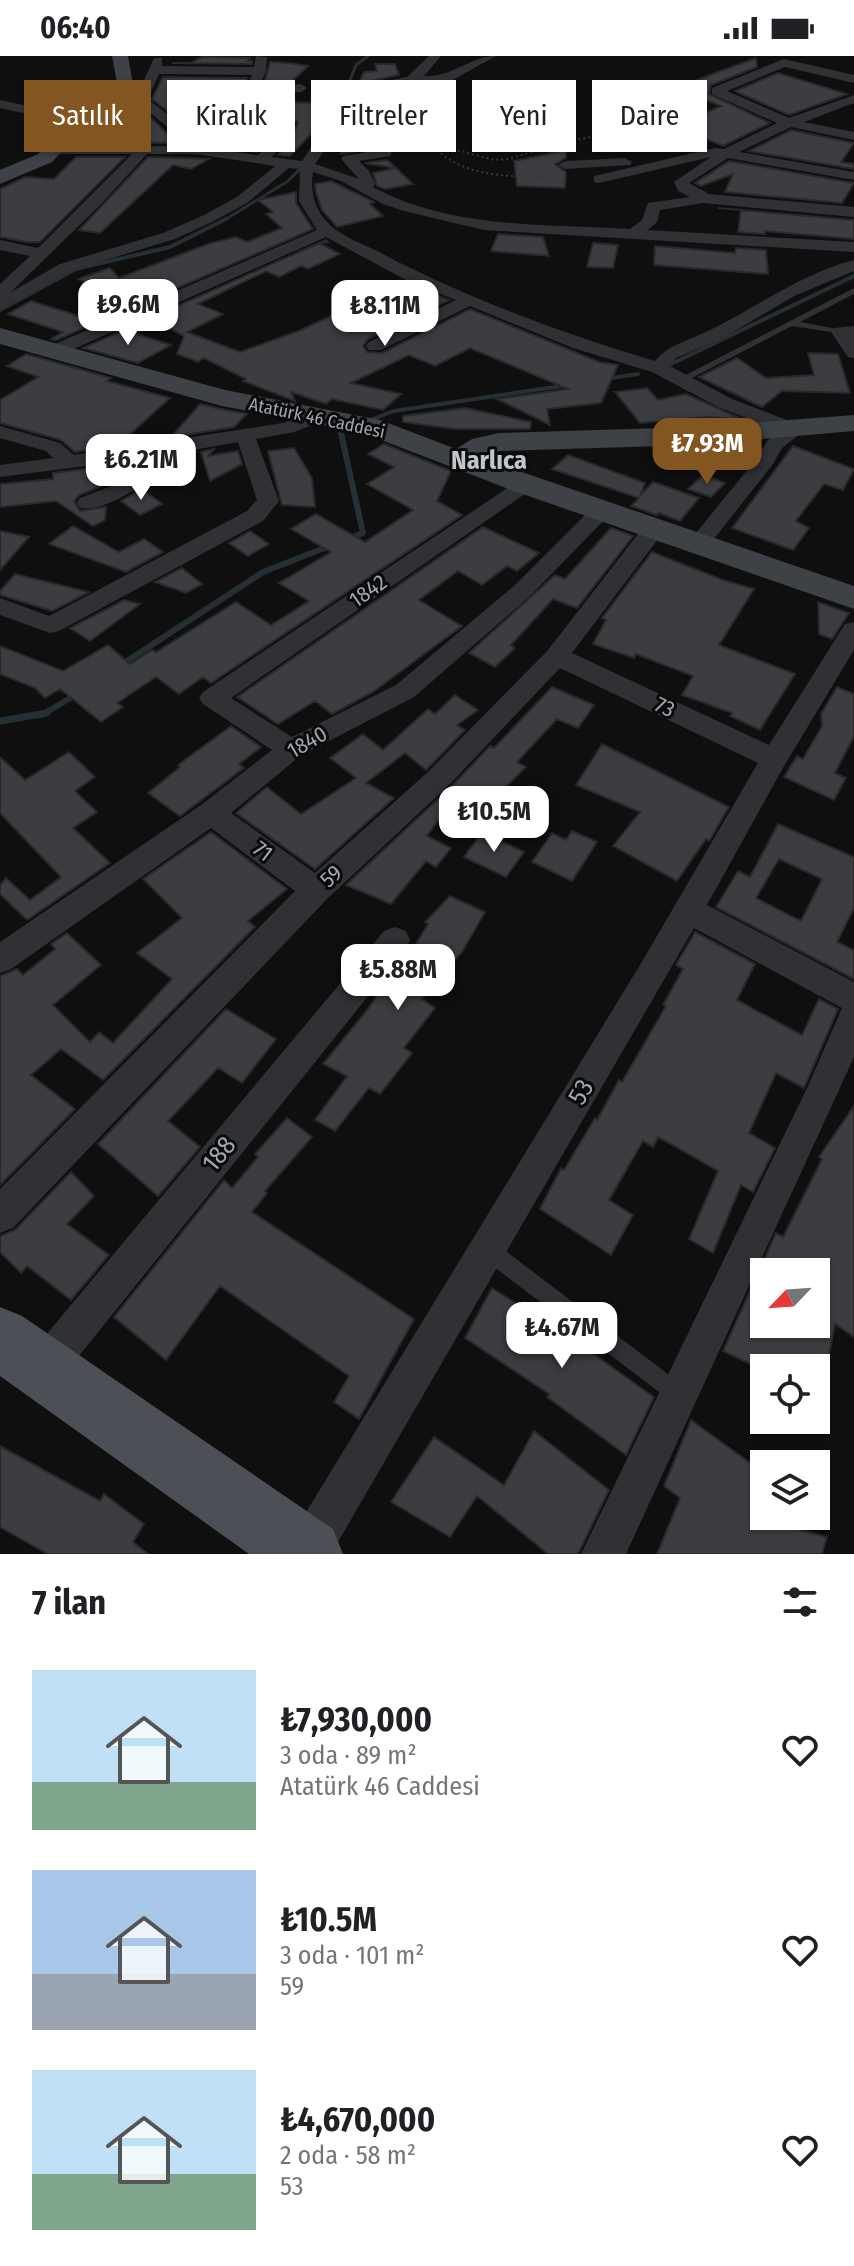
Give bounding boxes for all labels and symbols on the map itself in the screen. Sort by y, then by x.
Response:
pin: ₺9.6M [72,279,184,347]
pin: ₺8.11M [320,280,450,348]
street label: Atatürk 46 Caddesi [247,393,387,443]
pin: ₺7.93M [642,418,772,486]
pin: ₺6.21M [76,434,206,502]
district label: Narlıca [451,445,527,476]
street label: 1842 [344,569,392,613]
street label: 73 [651,691,679,723]
street label: 1840 [282,720,332,764]
pin: ₺10.5M [429,786,559,854]
street label: 71 [248,835,278,867]
street label: 59 [314,859,348,893]
pin: ₺5.88M [333,944,463,1012]
street label: 53 [562,1074,600,1110]
street label: 188 [196,1130,242,1178]
north arrow [750,1258,830,1338]
pin: ₺4.67M [497,1302,627,1370]

